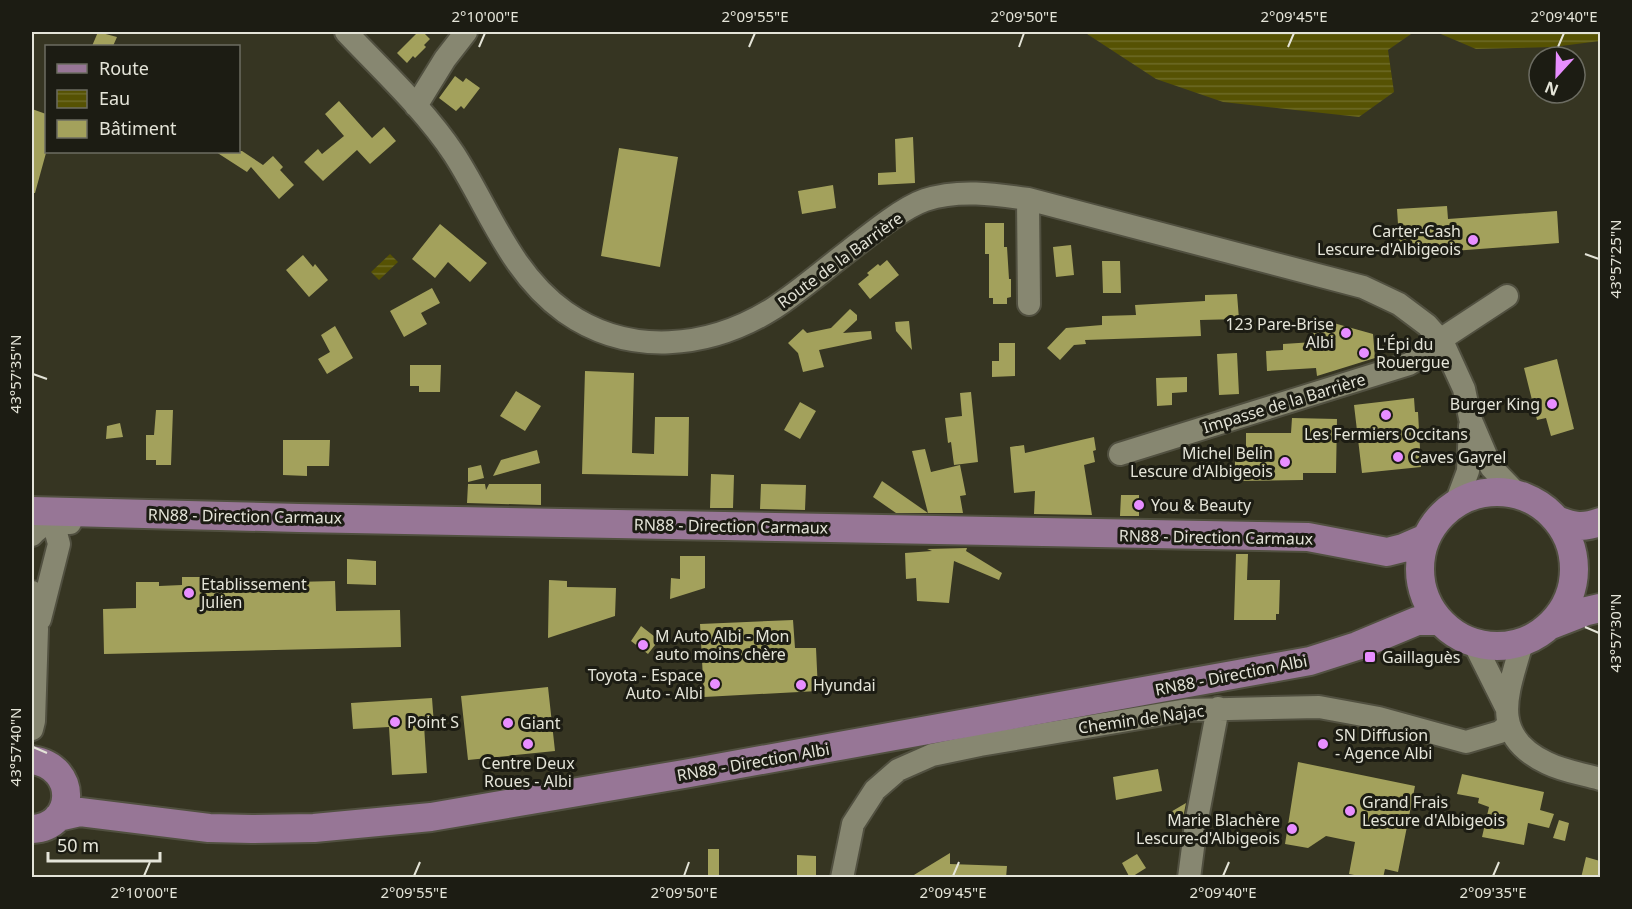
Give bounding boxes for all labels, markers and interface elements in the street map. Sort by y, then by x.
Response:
text: 2°10'00"E [451,6,519,26]
text: 2°09'55"E [721,6,789,26]
text: 2°09'50"E [990,6,1058,26]
text: 2°09'45"E [1260,6,1328,26]
text: 2°09'40"E [1530,6,1598,26]
legend [45,45,240,153]
north arrow [1527,45,1587,105]
text: Route [99,56,149,80]
text: N [1541,76,1562,102]
text: Eau [99,86,130,110]
text: Bâtiment [99,116,177,140]
street label: Route de la Barrière [773,207,907,313]
place label: Carter-Cash Lescure-d'Albigeois [1317,220,1461,260]
text: 43°57'25"N [1605,220,1625,298]
marker: Carter-Cash Lescure-d'Albigeois [1466,233,1480,247]
place label: 123 Pare-Brise Albi [1225,313,1334,353]
marker: 123 Pare-Brise Albi [1339,326,1353,340]
place label: L'Épi du Rouergue [1376,333,1450,373]
text: 43°57'35"N [5,335,25,413]
marker: L'Épi du Rouergue [1357,346,1371,360]
street label: Impasse de la Barrière [1200,368,1368,438]
place label: Burger King [1450,393,1540,415]
marker: Burger King [1545,397,1559,411]
marker: Les Fermiers Occitans [1379,408,1393,422]
place label: Les Fermiers Occitans [1304,423,1468,445]
place label: Michel Belin Lescure d'Albigeois [1130,442,1273,482]
place label: Caves Gayrel [1410,446,1506,468]
marker: Caves Gayrel [1391,450,1405,464]
marker: Michel Belin Lescure d'Albigeois [1278,455,1292,469]
place label: You & Beauty [1151,494,1252,516]
marker: You & Beauty [1132,498,1146,512]
street label: RN88 - Direction Carmaux [148,503,343,529]
street label: RN88 - Direction Carmaux [634,513,829,539]
street label: RN88 - Direction Carmaux [1119,524,1314,550]
place label: Etablissement Julien [199,573,307,613]
marker: Etablissement Julien [182,586,196,600]
text: 43°57'30"N [1605,594,1625,672]
place label: M Auto Albi - Mon auto moins chère [655,625,789,665]
marker: M Auto Albi - Mon auto moins chère [636,638,650,652]
place label: Gaillaguès [1382,646,1460,668]
street label: RN88 - Direction Albi [1153,649,1309,701]
marker: Gaillaguès [1363,650,1377,664]
place label: Toyota - Espace Auto - Albi [588,664,703,704]
place label: Hyundai [813,674,876,696]
marker: Toyota - Espace Auto - Albi [708,677,722,691]
marker: Hyundai [794,678,808,692]
street label: Chemin de Najac [1077,699,1206,739]
text: 43°57'40"N [5,708,25,786]
place label: Point S [407,711,459,733]
place label: Giant [520,712,561,734]
marker: Point S [388,715,402,729]
marker: Giant [501,716,515,730]
place label: SN Diffusion - Agence Albi [1335,724,1432,764]
marker: Centre Deux Roues - Albi [521,737,535,751]
marker: SN Diffusion - Agence Albi [1316,737,1330,751]
street label: RN88 - Direction Albi [675,738,831,786]
place label: Centre Deux Roues - Albi [481,752,575,792]
place label: Grand Frais Lescure d'Albigeois [1362,791,1505,831]
marker: Grand Frais Lescure d'Albigeois [1343,804,1357,818]
place label: Marie Blachère Lescure-d'Albigeois [1136,809,1280,849]
marker: Marie Blachère Lescure-d'Albigeois [1285,822,1299,836]
scale bar [48,825,160,863]
text: 50 m [57,833,99,857]
text: 2°10'00"E [110,882,178,902]
text: 2°09'55"E [380,882,448,902]
text: 2°09'50"E [650,882,718,902]
text: 2°09'45"E [919,882,987,902]
text: 2°09'40"E [1189,882,1257,902]
text: 2°09'35"E [1459,882,1527,902]

